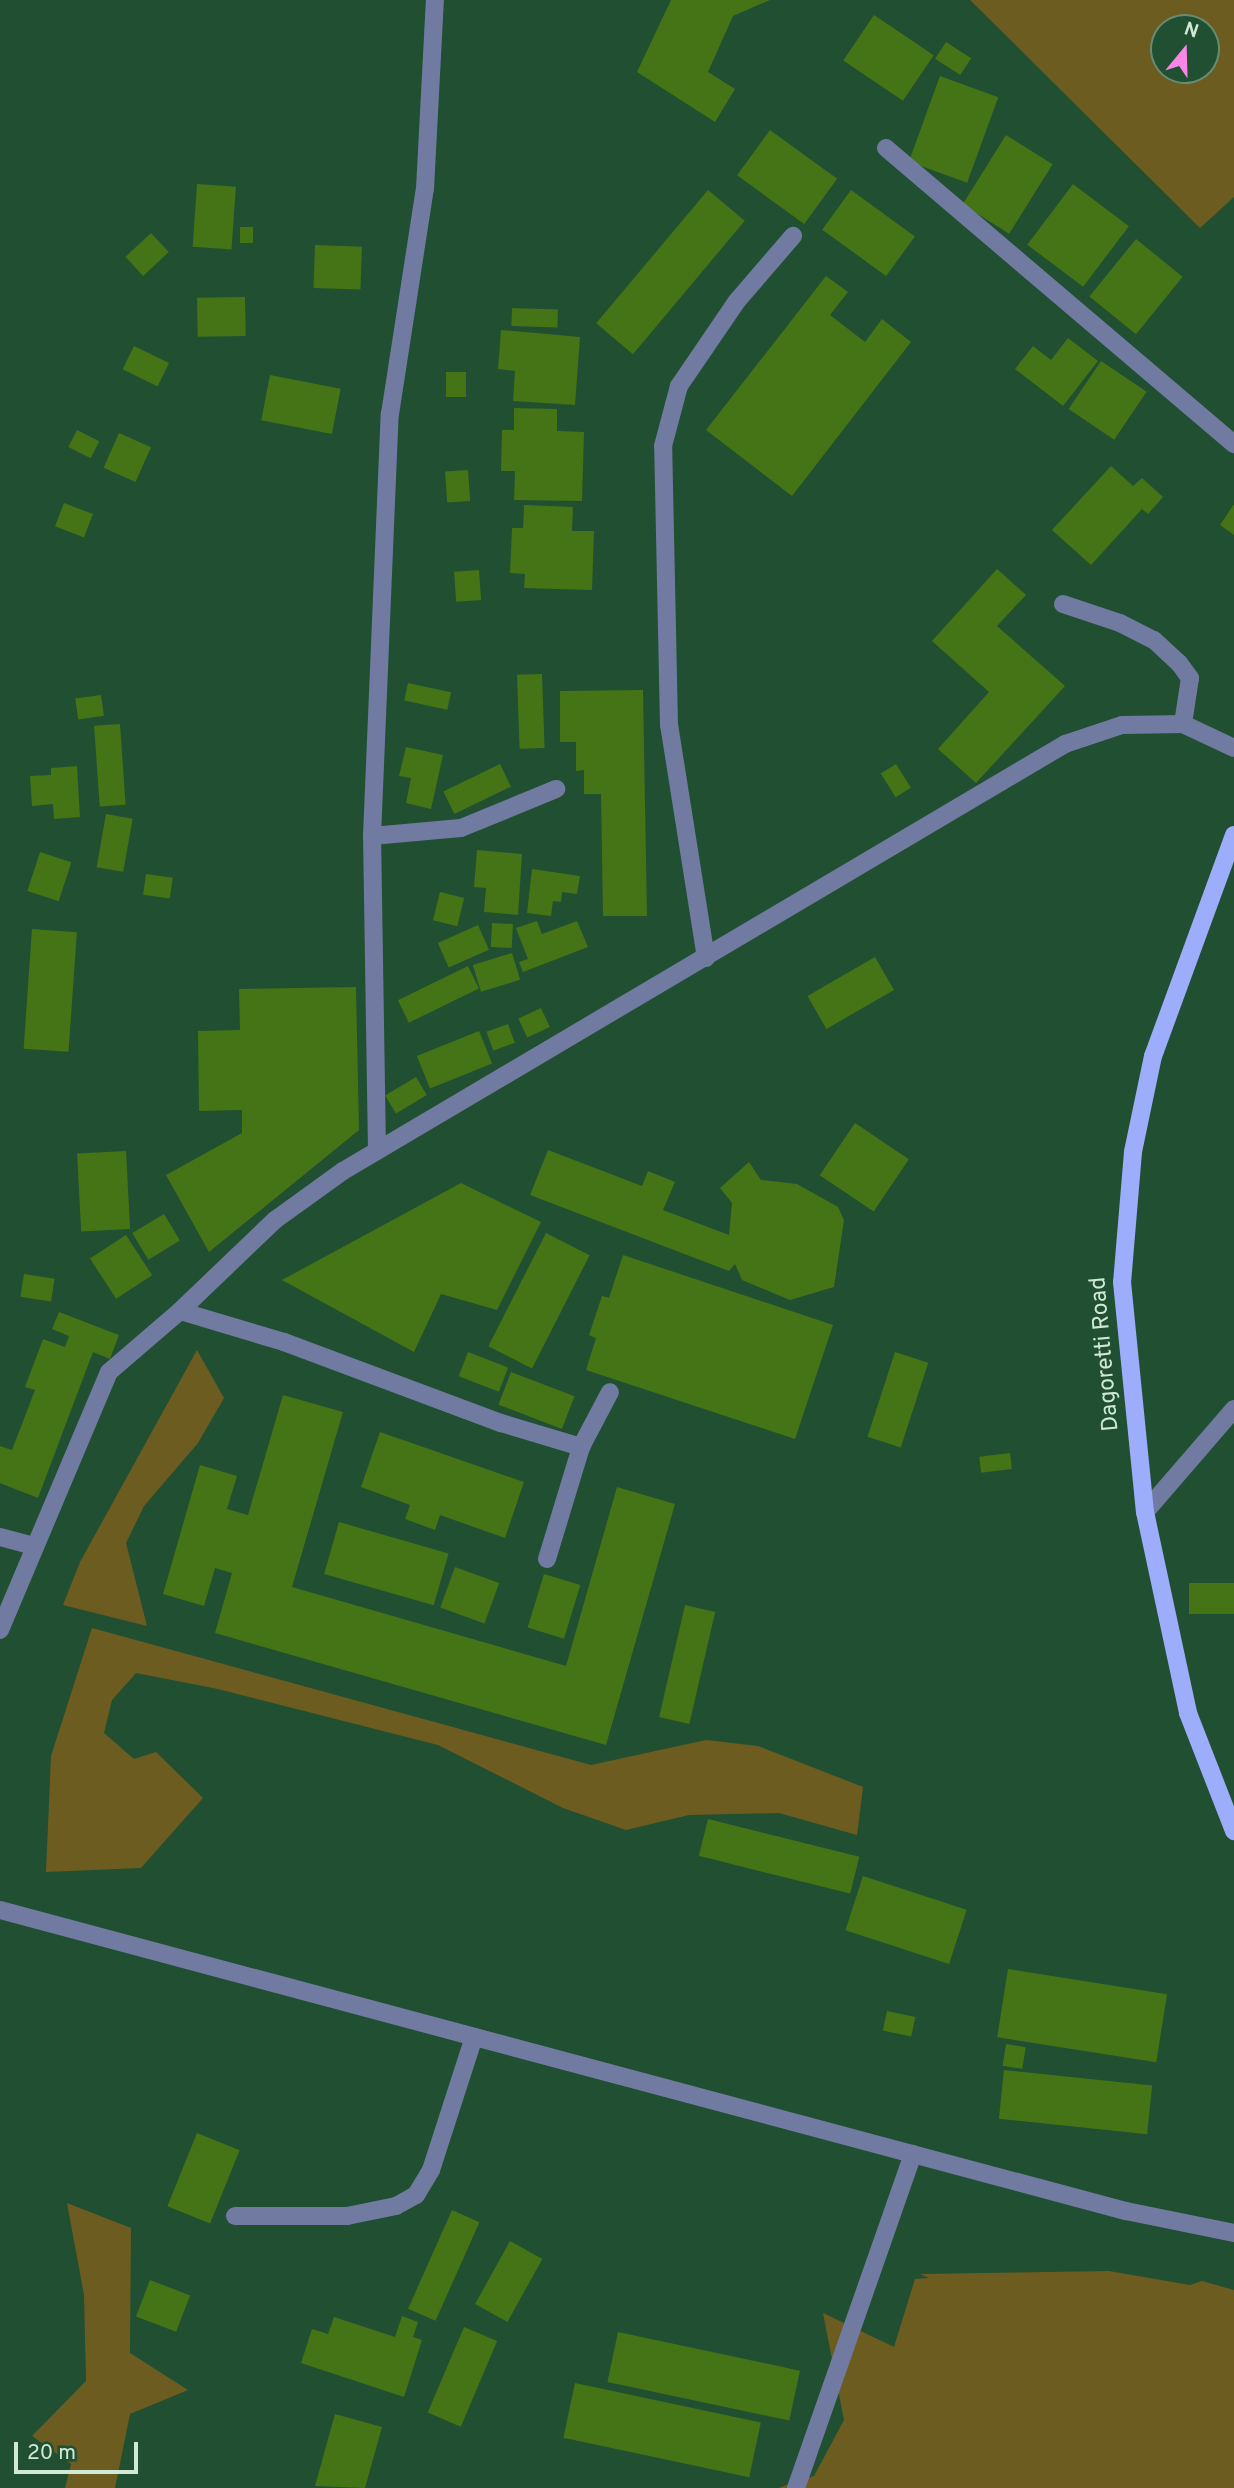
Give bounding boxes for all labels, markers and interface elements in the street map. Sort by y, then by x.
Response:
north arrow [1150,14,1220,84]
text: N [1181,17,1202,45]
street label: Dagoretti Road [1086,1276,1126,1432]
scale bar [18,2428,142,2472]
text: 20 m [27,2440,76,2467]

